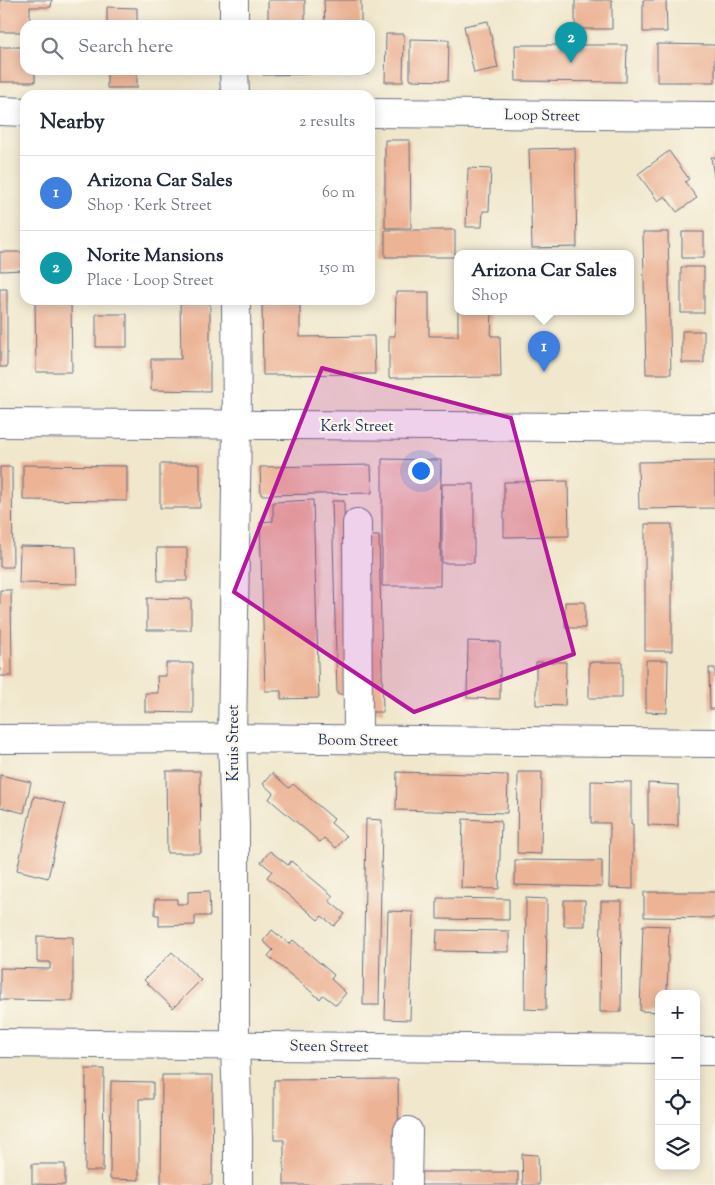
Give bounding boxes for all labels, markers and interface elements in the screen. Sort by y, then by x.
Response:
search box [20,20,375,75]
pin: 2 [555,22,587,63]
icon: search [38,34,66,62]
text: Search here [78,34,173,61]
street label: Loop Street [504,105,580,128]
text: Nearby [40,108,105,138]
text: 2 results [299,111,355,134]
text: Arizona Car Sales [87,168,232,195]
text: 1 [53,182,59,205]
text: 60 m [322,182,355,205]
text: Shop · Kerk Street [87,195,212,218]
text: Norite Mansions [87,243,223,270]
popup [454,250,634,315]
text: 2 [52,257,60,280]
text: 150 m [319,257,355,280]
text: Arizona Car Sales [471,258,617,285]
text: Place · Loop Street [87,270,214,293]
text: Shop [471,285,508,308]
pin: 1 [528,331,560,372]
street label: Kerk Street [321,417,393,438]
your location [408,458,434,484]
street label: Kruis Street [224,705,245,781]
street label: Boom Street [318,730,398,753]
map controls [655,990,700,1170]
button: + [655,990,700,1035]
button: − [655,1035,700,1080]
street label: Steen Street [289,1036,369,1059]
button: locate [655,1080,700,1125]
button: layers [655,1125,700,1170]

